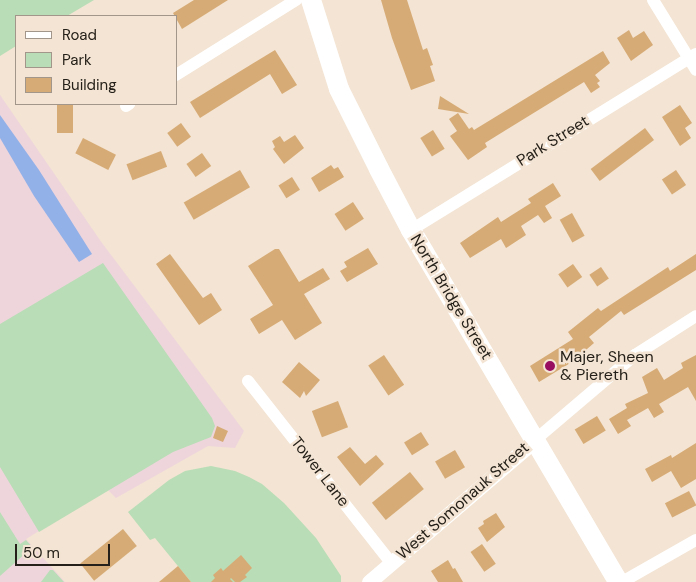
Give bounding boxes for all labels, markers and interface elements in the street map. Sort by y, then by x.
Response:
legend [15,15,178,105]
text: Road [62,25,97,45]
text: Park [62,50,92,70]
text: Building [62,75,117,95]
street label: Park Street [513,111,593,171]
street label: North Bridge Street [406,231,496,363]
place label: Majer, Sheen & Piereth [560,347,654,385]
marker: Majer, Sheen & Piereth [544,360,556,372]
street label: Tower Lane [287,433,353,511]
street label: West Somonauk Street [393,438,533,564]
scale bar [18,534,112,566]
text: 50 m [23,543,60,563]

